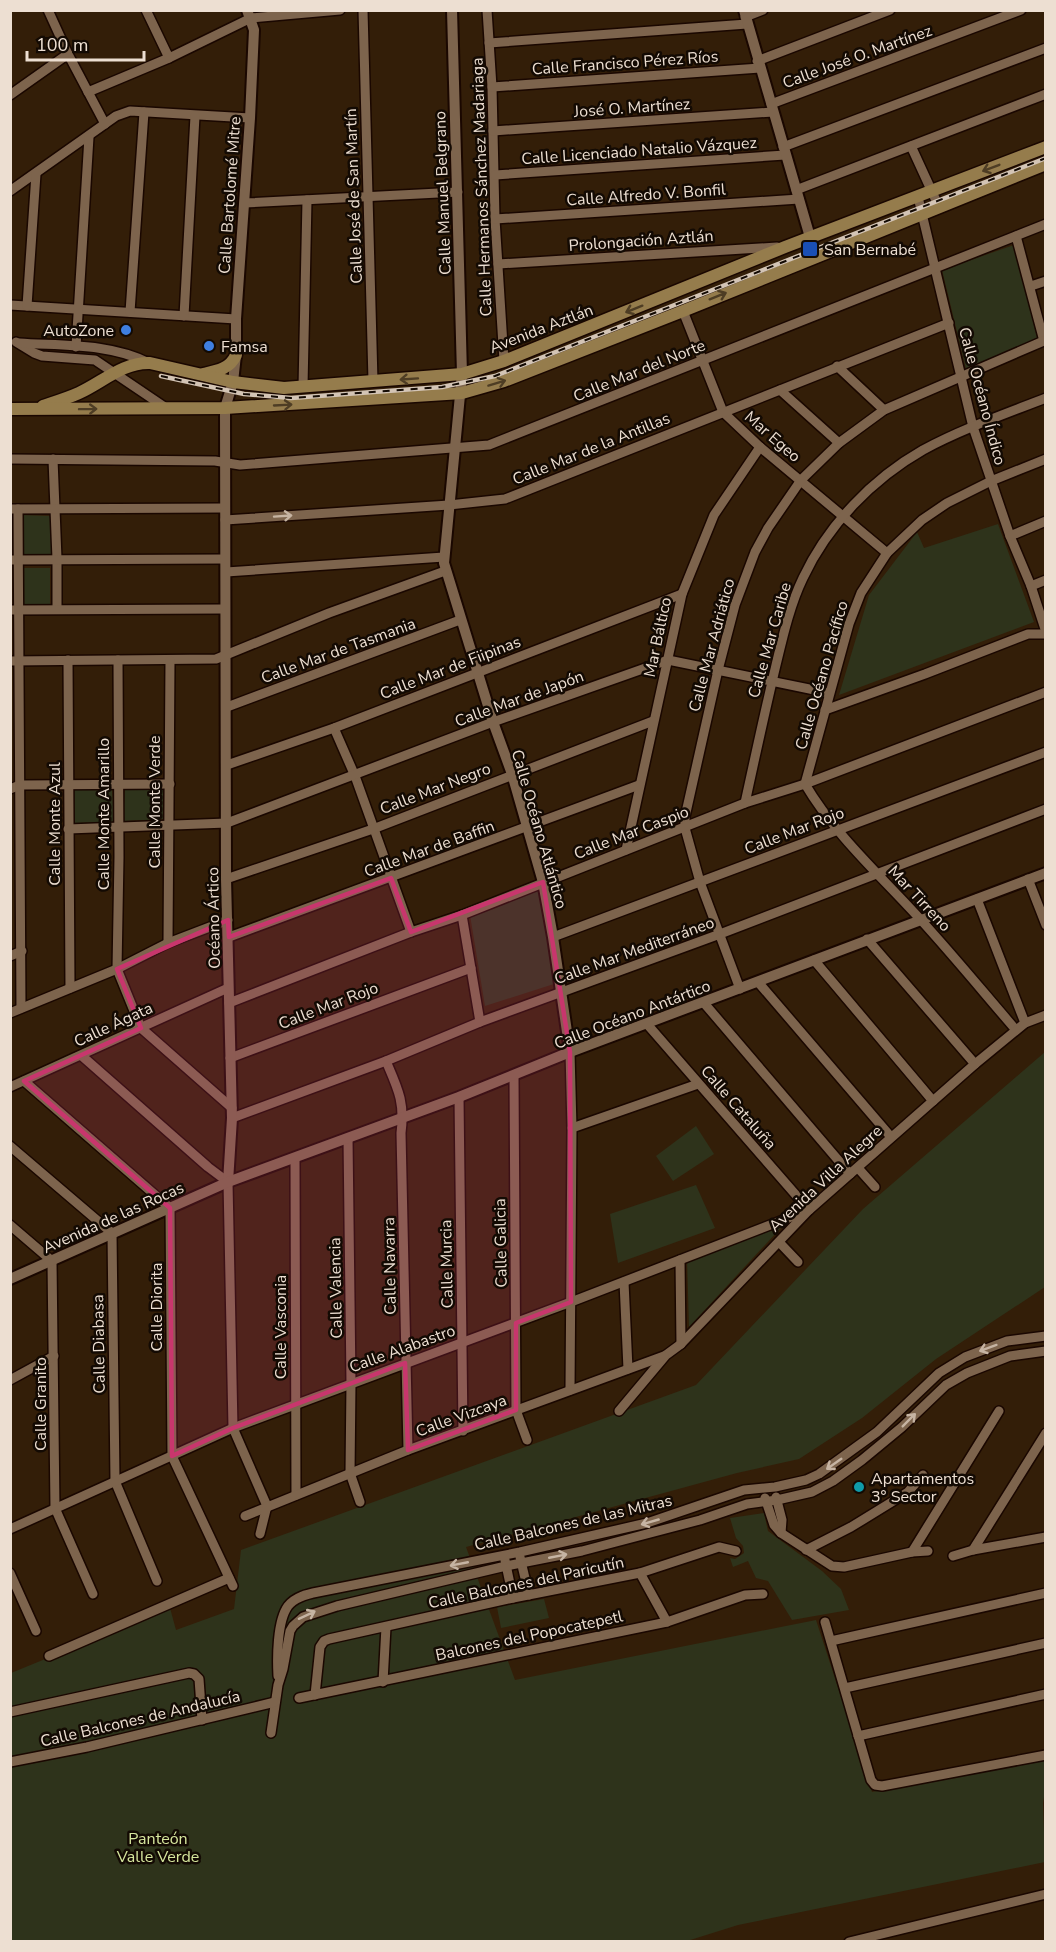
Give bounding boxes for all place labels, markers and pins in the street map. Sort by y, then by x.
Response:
place label: San Bernabé [824,239,916,261]
marker: San Bernabé [801,240,819,258]
place label: AutoZone [43,320,114,342]
marker: AutoZone [119,323,133,337]
place label: Famsa [221,336,268,358]
marker: Famsa [202,339,216,353]
place label: Apartamentos 3° Sector [871,1468,974,1508]
marker: Apartamentos 3° Sector [852,1480,866,1494]

